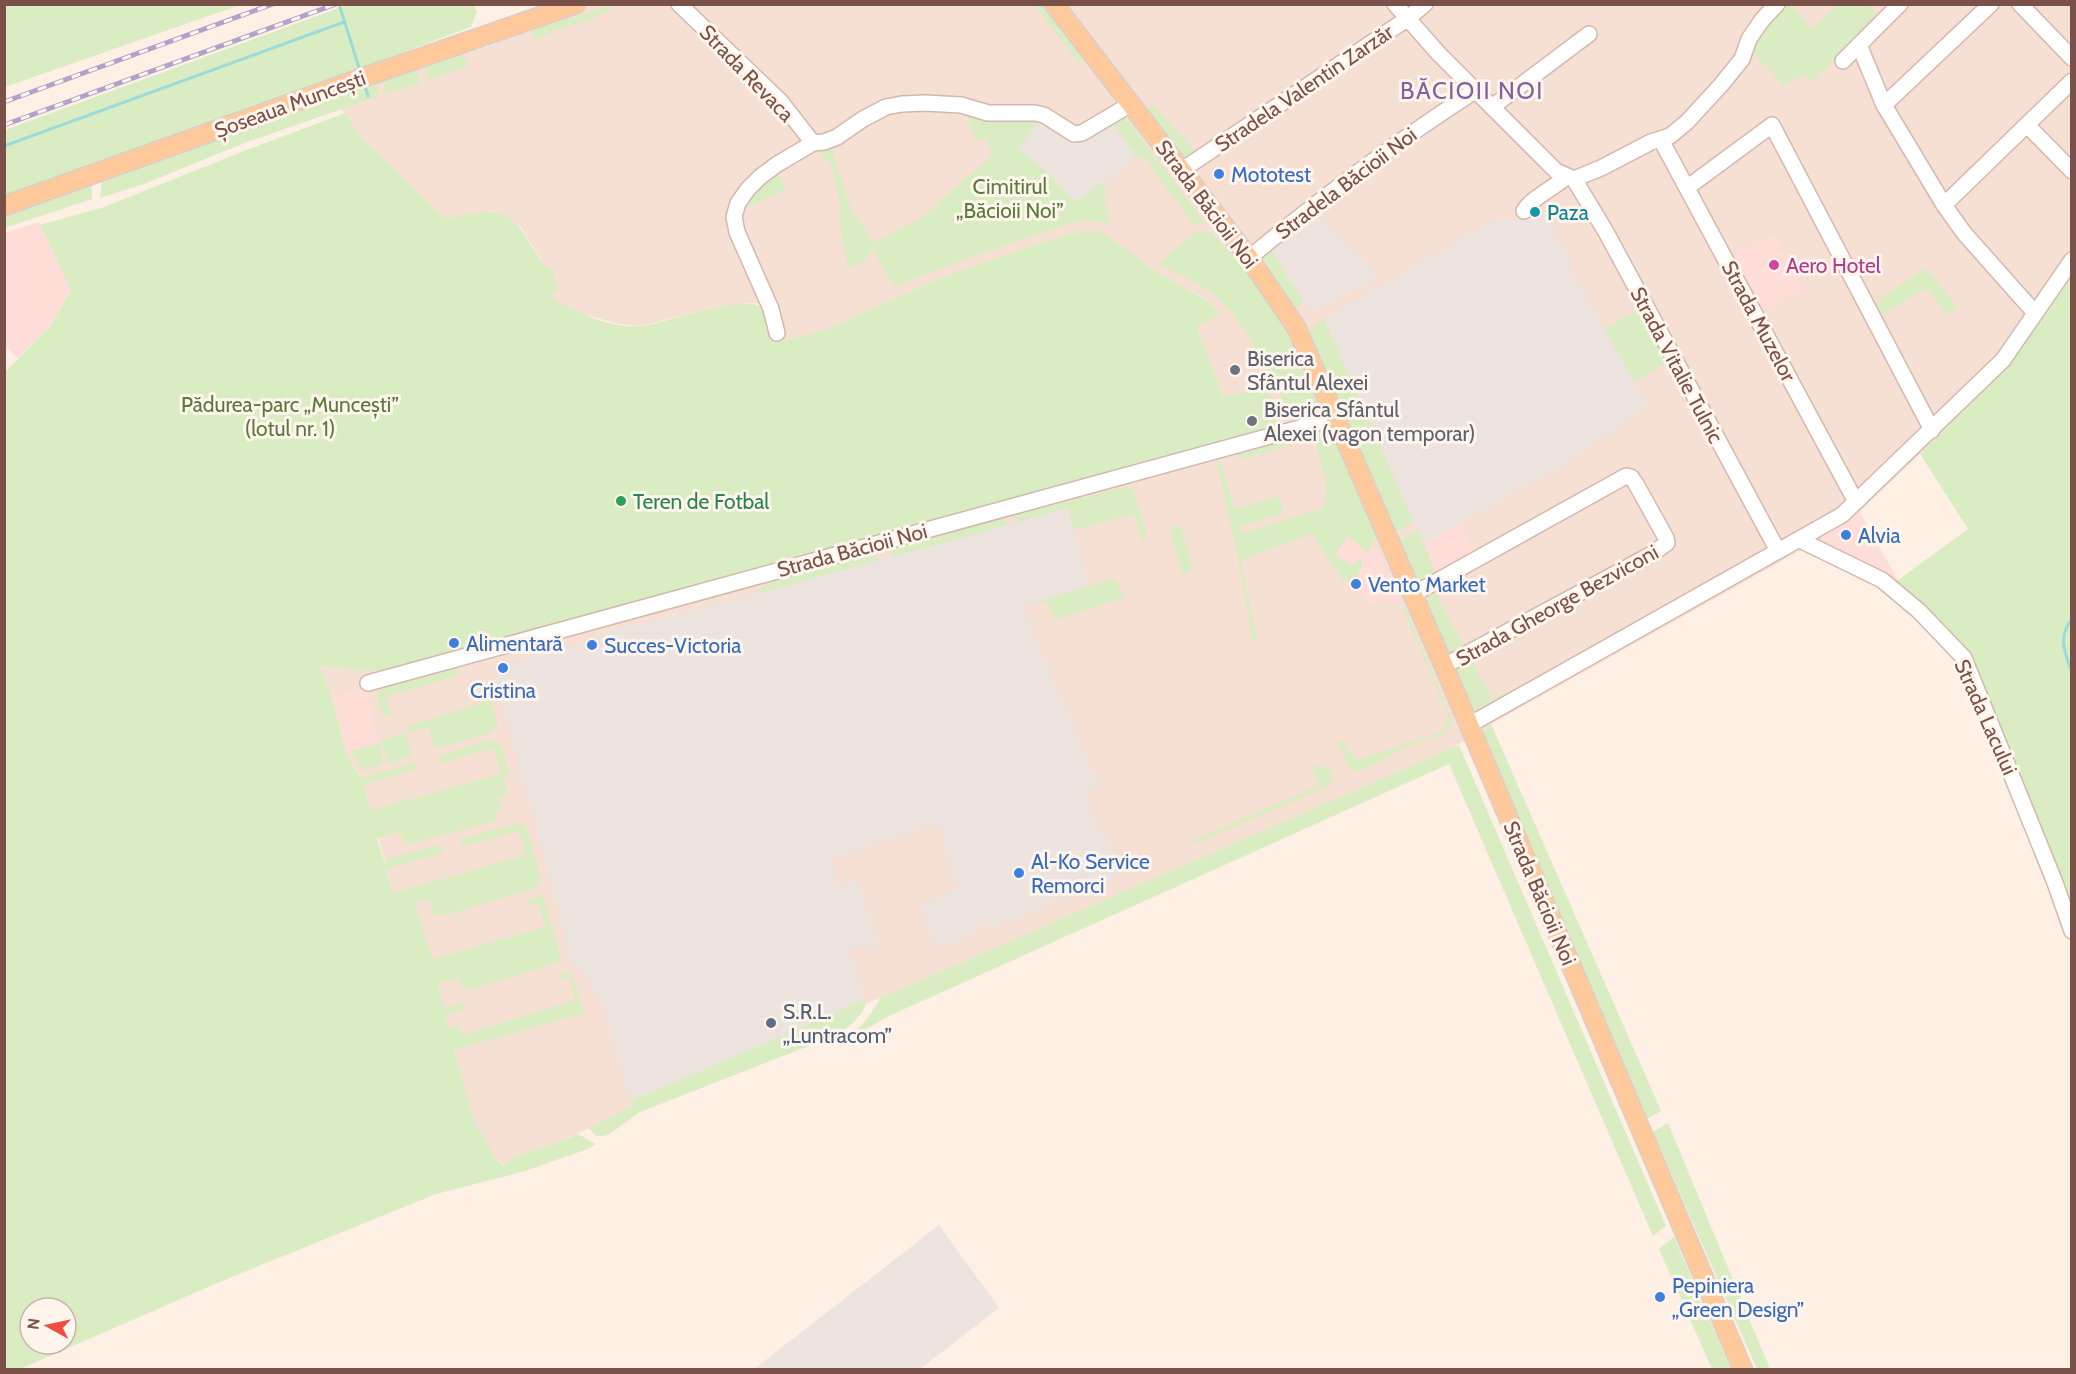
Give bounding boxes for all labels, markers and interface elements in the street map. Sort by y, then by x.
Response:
street label: Strada Revaca [695,19,799,127]
street label: Stradela Valentin Zarzăr [1210,19,1398,157]
street label: Șoseaua Muncești [211,65,370,145]
district label: BĂCIOII NOI [1400,76,1544,105]
street label: Stradela Băcioii Noi [1271,122,1421,244]
street label: Strada Băcioii Noi [1151,135,1263,273]
place label: Mototest [1231,162,1311,187]
marker: Mototest [1212,167,1226,181]
park label: Cimitirul „Băcioii Noi” [956,174,1064,223]
place label: Paza [1547,200,1589,225]
marker: Paza [1528,205,1542,219]
place label: Aero Hotel [1786,253,1881,278]
street label: Strada Muzelor [1717,256,1801,386]
marker: Aero Hotel [1767,258,1781,272]
street label: Strada Vitalie Tulnic [1625,283,1729,447]
place label: Biserica Sfântul Alexei [1247,346,1368,395]
marker: Biserica Sfântul Alexei [1228,363,1242,377]
park label: Pădurea-parc „Muncești” (lotul nr. 1) [181,392,399,441]
place label: Biserica Sfântul Alexei (vagon temporar) [1264,397,1475,446]
marker: Biserica Sfântul Alexei (vagon temporar) [1245,414,1259,428]
place label: Teren de Fotbal [633,489,769,514]
marker: Teren de Fotbal [614,494,628,508]
street label: Strada Băcioii Noi [774,518,930,582]
place label: Alvia [1858,523,1900,548]
marker: Alvia [1839,528,1853,542]
street label: Strada Gheorge Bezviconi [1452,539,1662,671]
place label: Vento Market [1368,572,1486,597]
marker: Vento Market [1349,577,1363,591]
place label: Alimentară [466,631,563,656]
place label: Succes-Victoria [604,633,741,658]
marker: Alimentară [447,636,461,650]
marker: Succes-Victoria [585,638,599,652]
street label: Strada Lacului [1949,655,2023,779]
marker: Cristina [496,661,510,675]
place label: Cristina [470,678,536,703]
street label: Strada Băcioii Noi [1498,817,1582,969]
place label: Al-Ko Service Remorci [1031,849,1150,898]
marker: Al-Ko Service Remorci [1012,866,1026,880]
place label: S.R.L. „Luntracom” [783,999,892,1048]
marker: S.R.L. „Luntracom” [764,1016,778,1030]
place label: Pepiniera „Green Design” [1672,1273,1804,1322]
marker: Pepiniera „Green Design” [1653,1290,1667,1304]
north arrow [18,1296,78,1356]
text: N [23,1317,44,1331]

